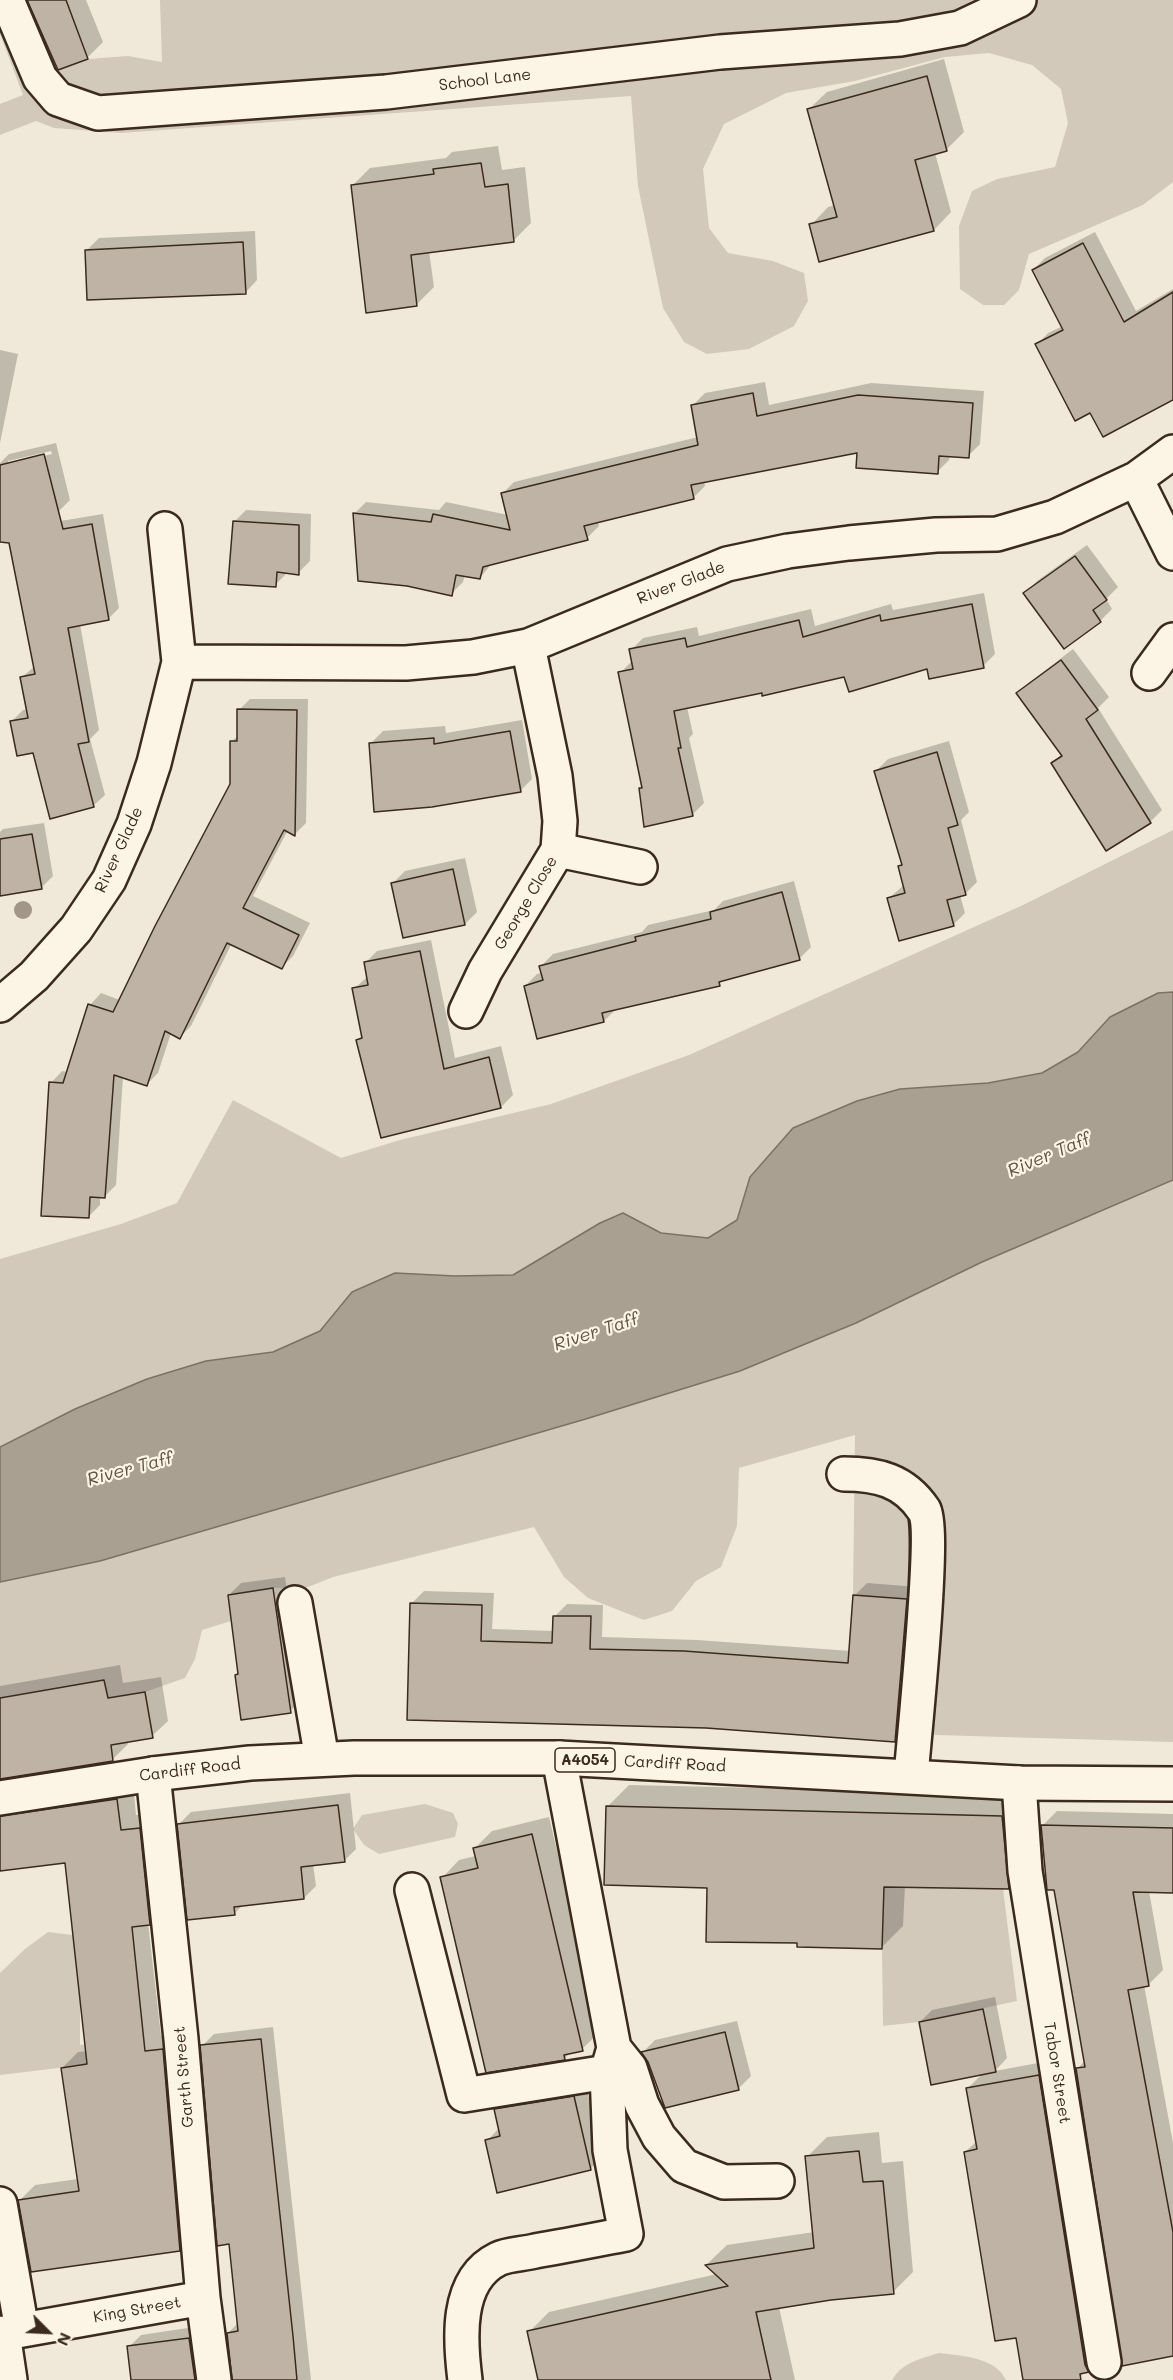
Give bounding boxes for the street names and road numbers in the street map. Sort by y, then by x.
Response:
street label: School Lane [438,65,532,95]
street label: River Glade [634,557,728,609]
street label: River Glade [91,804,147,896]
street label: George Close [490,853,562,953]
road number: A4054 [555,1748,615,1772]
street label: Cardiff Road [624,1752,726,1776]
street label: Cardiff Road [138,1754,242,1786]
street label: Tabor Street [1039,2021,1075,2125]
street label: Garth Street [170,2025,198,2129]
street label: King Street [92,2293,182,2327]

